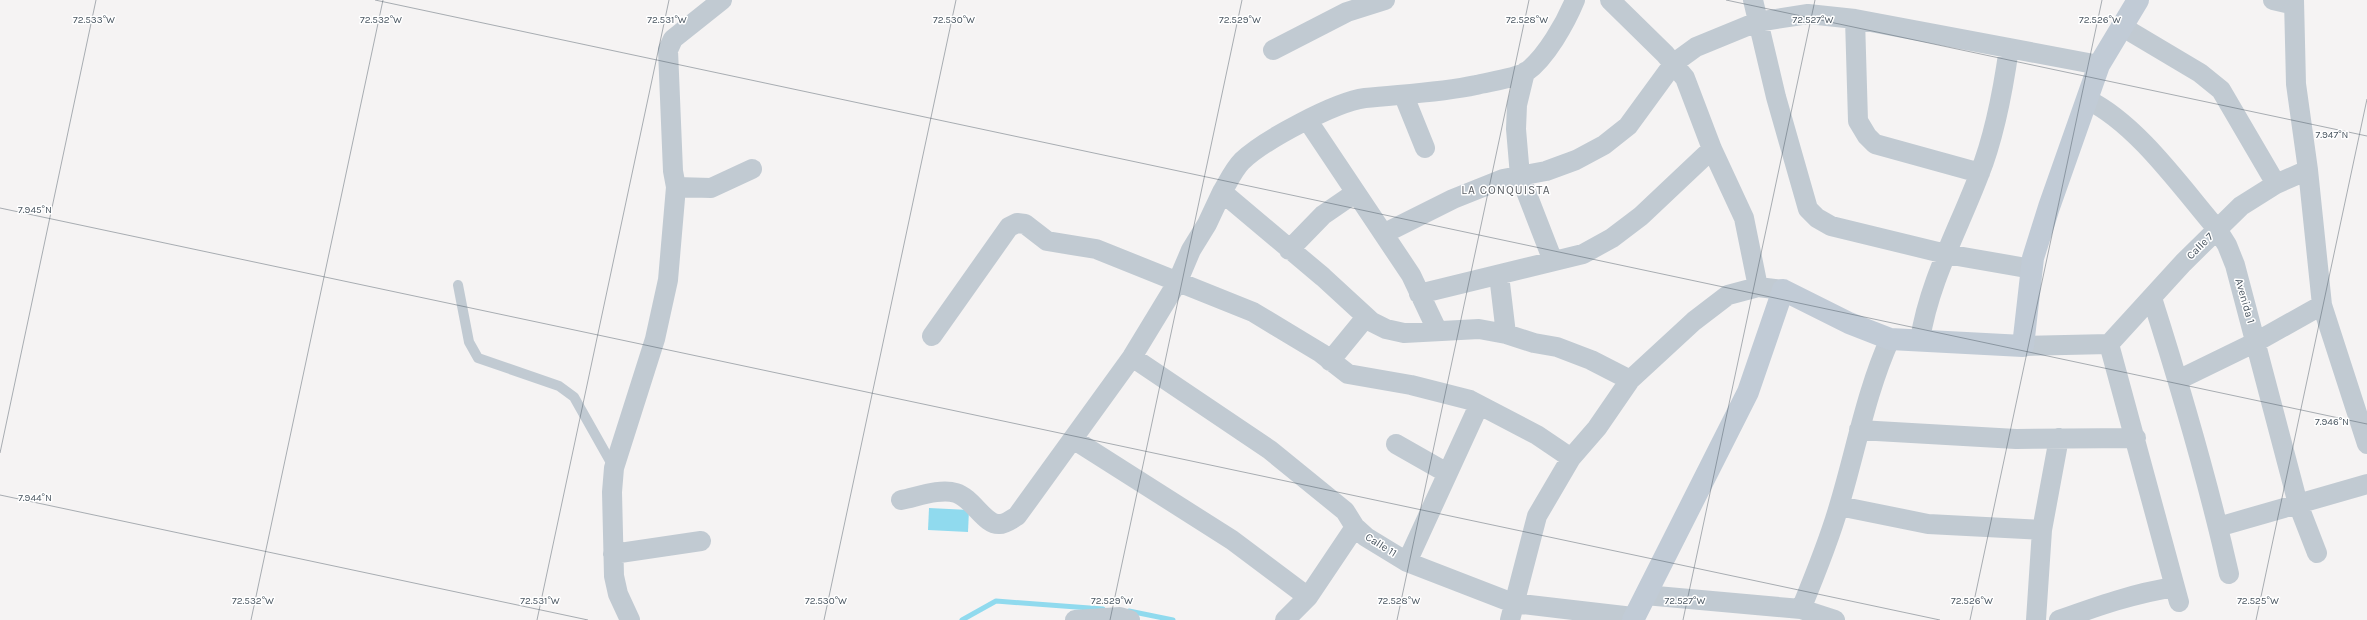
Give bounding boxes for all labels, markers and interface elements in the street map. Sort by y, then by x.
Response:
text: 72.533°W [73,14,115,26]
text: 72.532°W [360,14,402,26]
text: 72.531°W [647,14,687,26]
text: 72.530°W [933,14,975,26]
text: 72.529°W [1219,14,1261,26]
text: 72.528°W [1506,14,1548,26]
text: 72.527°W [1793,14,1833,26]
text: 72.526°W [2079,14,2121,26]
text: 7.947°N [2316,129,2348,141]
district label: LA CONQUISTA [1461,183,1551,197]
text: 7.945°N [18,204,52,216]
street label: Calle 7 [2184,230,2216,262]
street label: Avenida 1 [2232,277,2258,325]
text: 7.946°N [2315,416,2349,428]
text: 7.944°N [18,492,52,504]
street label: Calle 11 [1363,530,1399,560]
text: 72.532°W [232,595,274,607]
text: 72.531°W [520,595,560,607]
text: 72.530°W [805,595,847,607]
text: 72.529°W [1091,595,1133,607]
text: 72.528°W [1378,595,1420,607]
text: 72.527°W [1665,595,1705,607]
text: 72.526°W [1951,595,1993,607]
text: 72.525°W [2237,595,2279,607]

